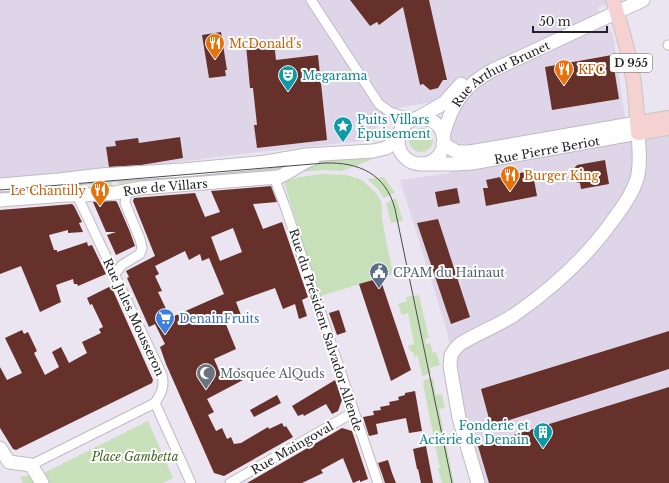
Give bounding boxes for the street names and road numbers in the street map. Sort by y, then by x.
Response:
street label: Rue Arthur Brunet [448,37,552,110]
road number: D 955 [610,54,652,72]
street label: Rue Pierre Beriot [493,133,601,166]
street label: Rue de Villars [122,175,208,199]
street label: Rue du Président Salvador Allende [286,227,366,433]
street label: Rue Jules Mousseron [100,256,168,378]
street label: Rue Maingoval [248,418,336,478]

